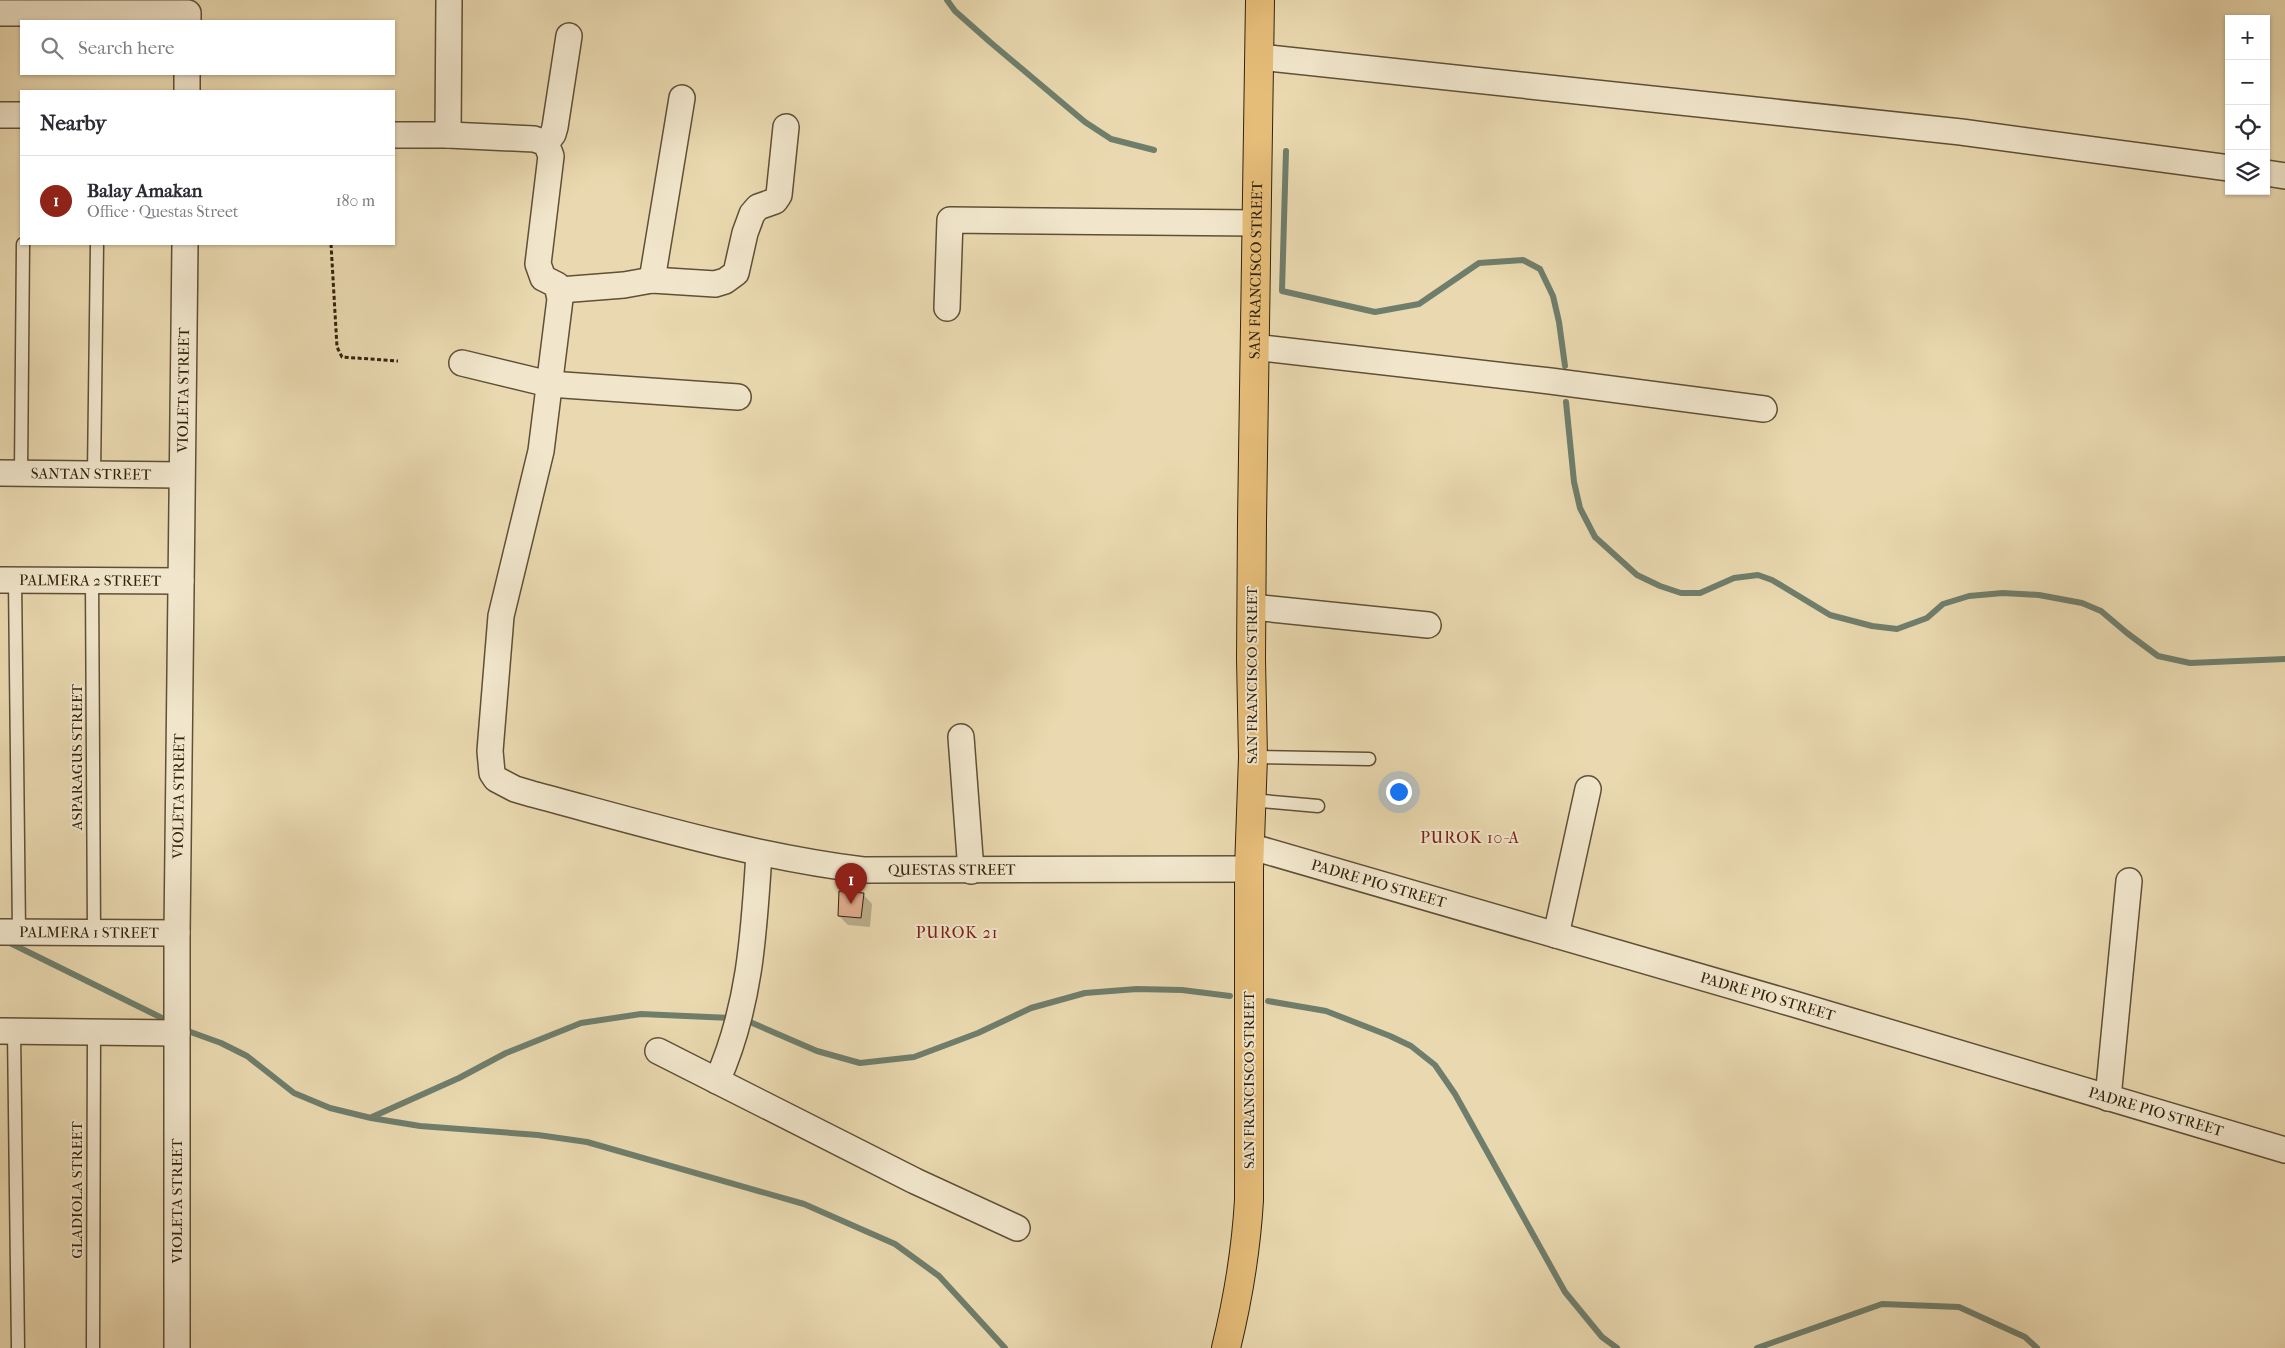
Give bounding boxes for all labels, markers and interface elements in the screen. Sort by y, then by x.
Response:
map controls [2225,15,2270,195]
button: + [2225,15,2270,60]
search box [20,20,395,75]
icon: search [38,34,66,62]
text: Search here [78,37,174,59]
button: − [2225,60,2270,105]
button: locate [2225,105,2270,150]
text: Nearby [40,111,106,135]
button: layers [2225,150,2270,195]
text: Balay Amakan [87,180,203,202]
street label: SAN FRANCISCO STREET [1245,180,1266,359]
text: 1 [53,191,59,210]
text: 180 m [336,191,375,210]
text: Office · Questas Street [87,202,239,221]
street label: VIOLETA STREET [174,326,193,454]
street label: SANTAN STREET [31,464,152,484]
street label: PALMERA 2 STREET [19,571,162,590]
street label: SAN FRANCISCO STREET [1243,585,1261,764]
street label: ASPARAGUS STREET [68,683,86,831]
street label: VIOLETA STREET [169,732,188,860]
your location [1386,779,1412,805]
district label: PUROK 10-A [1420,828,1520,847]
street label: PADRE PIO STREET [1309,855,1449,912]
street label: QUESTAS STREET [888,861,1017,879]
pin: 1 [835,863,867,904]
street label: PALMERA 1 STREET [19,923,160,942]
district label: PUROK 21 [916,923,998,942]
street label: PADRE PIO STREET [1698,968,1838,1025]
street label: SAN FRANCISCO STREET [1240,990,1258,1169]
street label: PADRE PIO STREET [2086,1083,2226,1140]
street label: GLADIOLA STREET [68,1120,86,1259]
street label: VIOLETA STREET [168,1138,186,1265]

